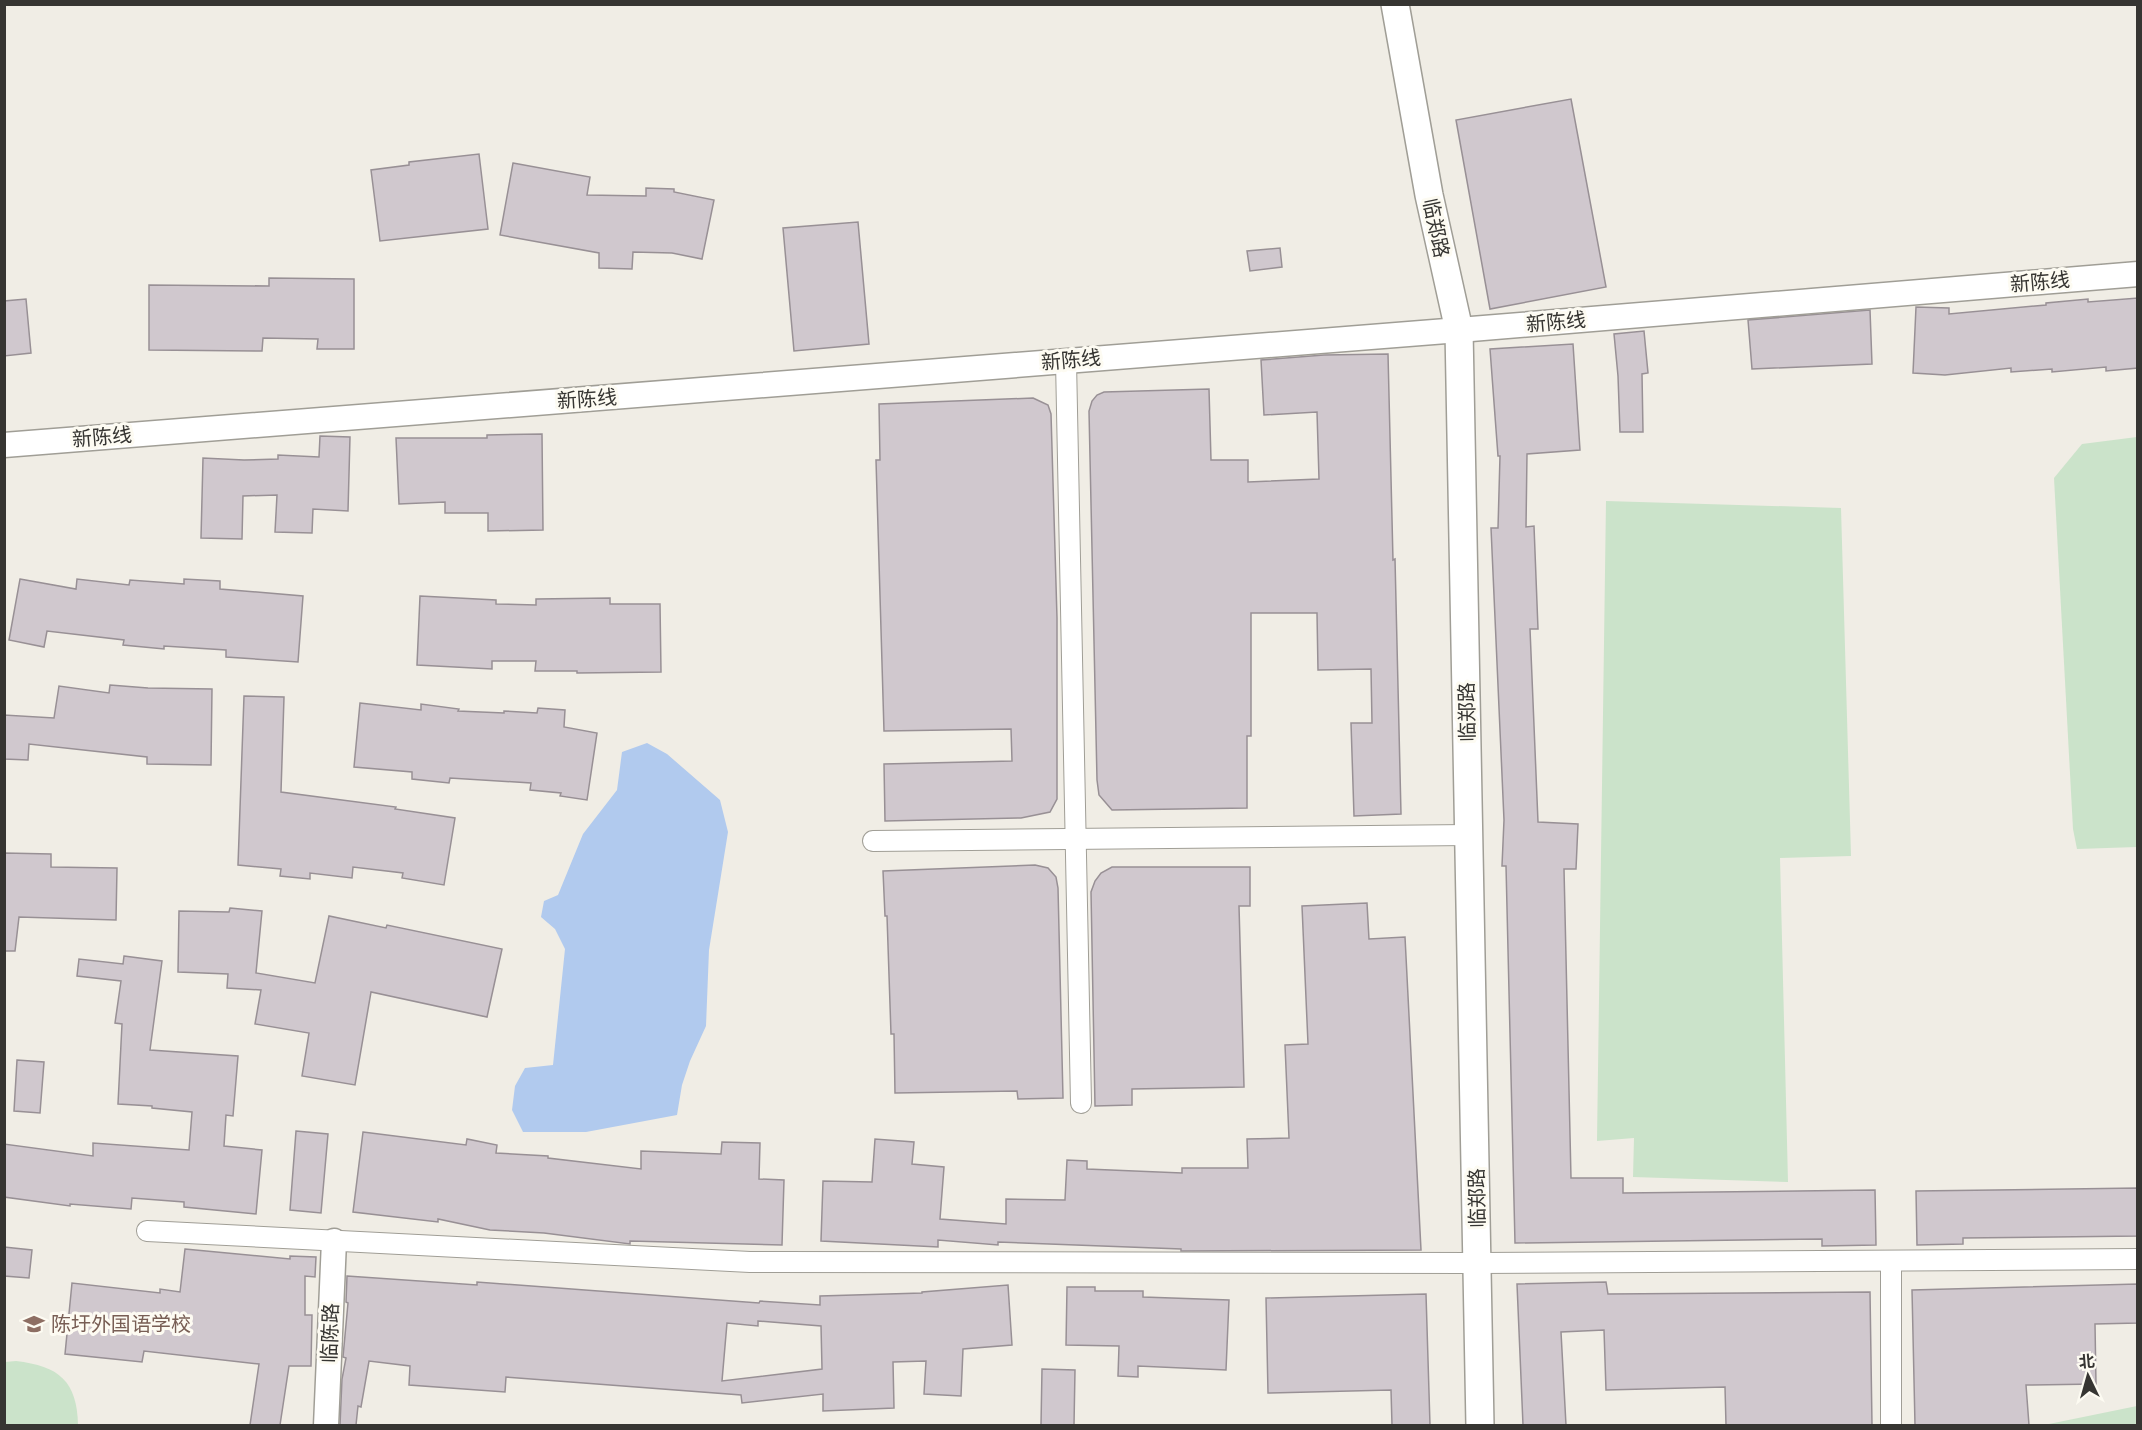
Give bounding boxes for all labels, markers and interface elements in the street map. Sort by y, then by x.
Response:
street label: 临郑路 [1417,196,1456,260]
street label: 新陈线 [2009,265,2071,298]
street label: 新陈线 [1525,305,1587,338]
street label: 新陈线 [1040,343,1102,376]
street label: 新陈线 [556,383,618,414]
street label: 新陈线 [71,420,133,453]
street label: 临郑路 [1452,682,1481,742]
street label: 临郑路 [1462,1168,1491,1228]
street label: 临陈路 [315,1303,344,1363]
place label: 陈圩外国语学校 [51,1310,191,1337]
school or university icon: 陈圩外国语学校 [22,1312,46,1336]
north arrow [2058,1346,2118,1406]
text: 北 [2078,1350,2096,1372]

